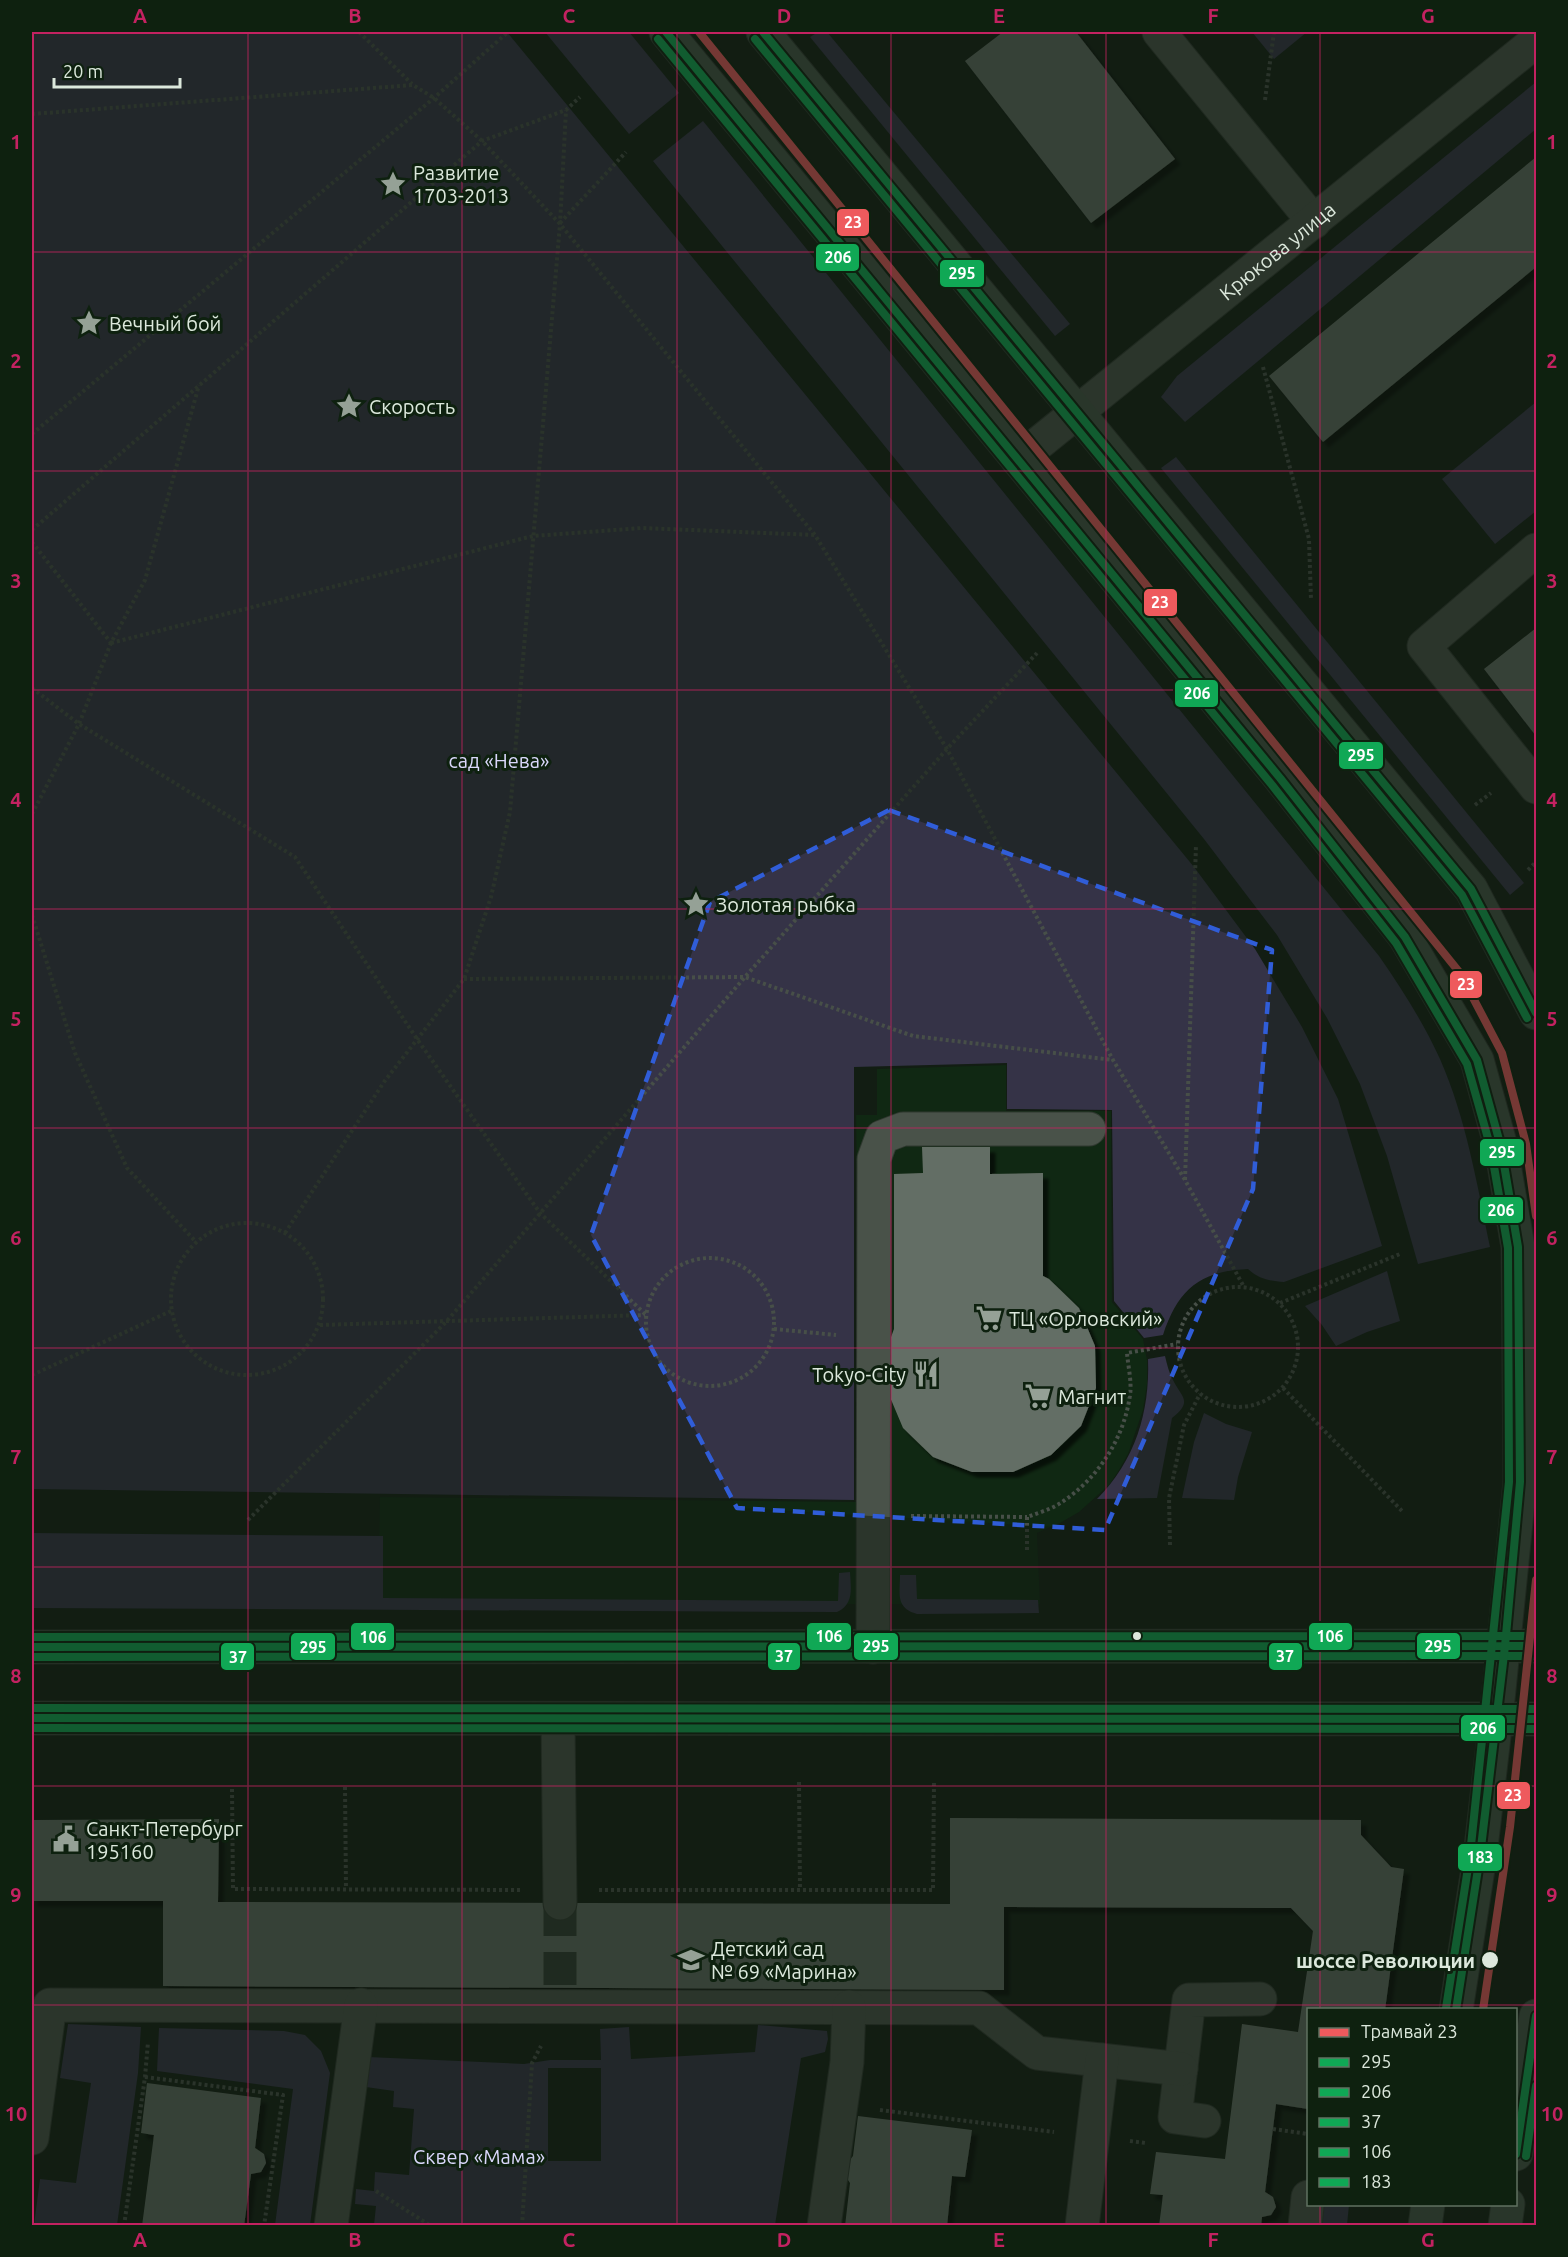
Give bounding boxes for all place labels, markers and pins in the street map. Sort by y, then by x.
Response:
place label: Развитие 1703-2013 [413,161,509,207]
place icon: Развитие 1703-2013 [378,169,408,199]
place icon: Вечный бой [74,308,104,338]
place label: Вечный бой [109,312,221,335]
place icon: Скорость [334,391,364,421]
place label: Скорость [369,395,455,418]
place icon: Золотая рыбка [681,889,711,919]
place label: Золотая рыбка [716,893,856,916]
supermarket icon: ТЦ «Орловский» [974,1303,1004,1333]
place label: ТЦ «Орловский» [1009,1307,1162,1330]
restaurant icon: Tokyo-City [911,1359,941,1389]
place label: Tokyo-City [812,1363,906,1386]
supermarket icon: Магнит [1023,1381,1053,1411]
place label: Магнит [1058,1385,1126,1408]
unlabelled marker [1131,1630,1143,1642]
place label: Санкт-Петербург 195160 [86,1817,242,1863]
public building icon: Санкт-Петербург 195160 [51,1824,81,1854]
place label: Детский сад № 69 «Марина» [711,1937,857,1983]
school or university icon: Детский сад № 69 «Марина» [676,1945,706,1975]
place label: шоссе Революции [1296,1949,1475,1972]
marker: шоссе Революции [1480,1950,1500,1970]

